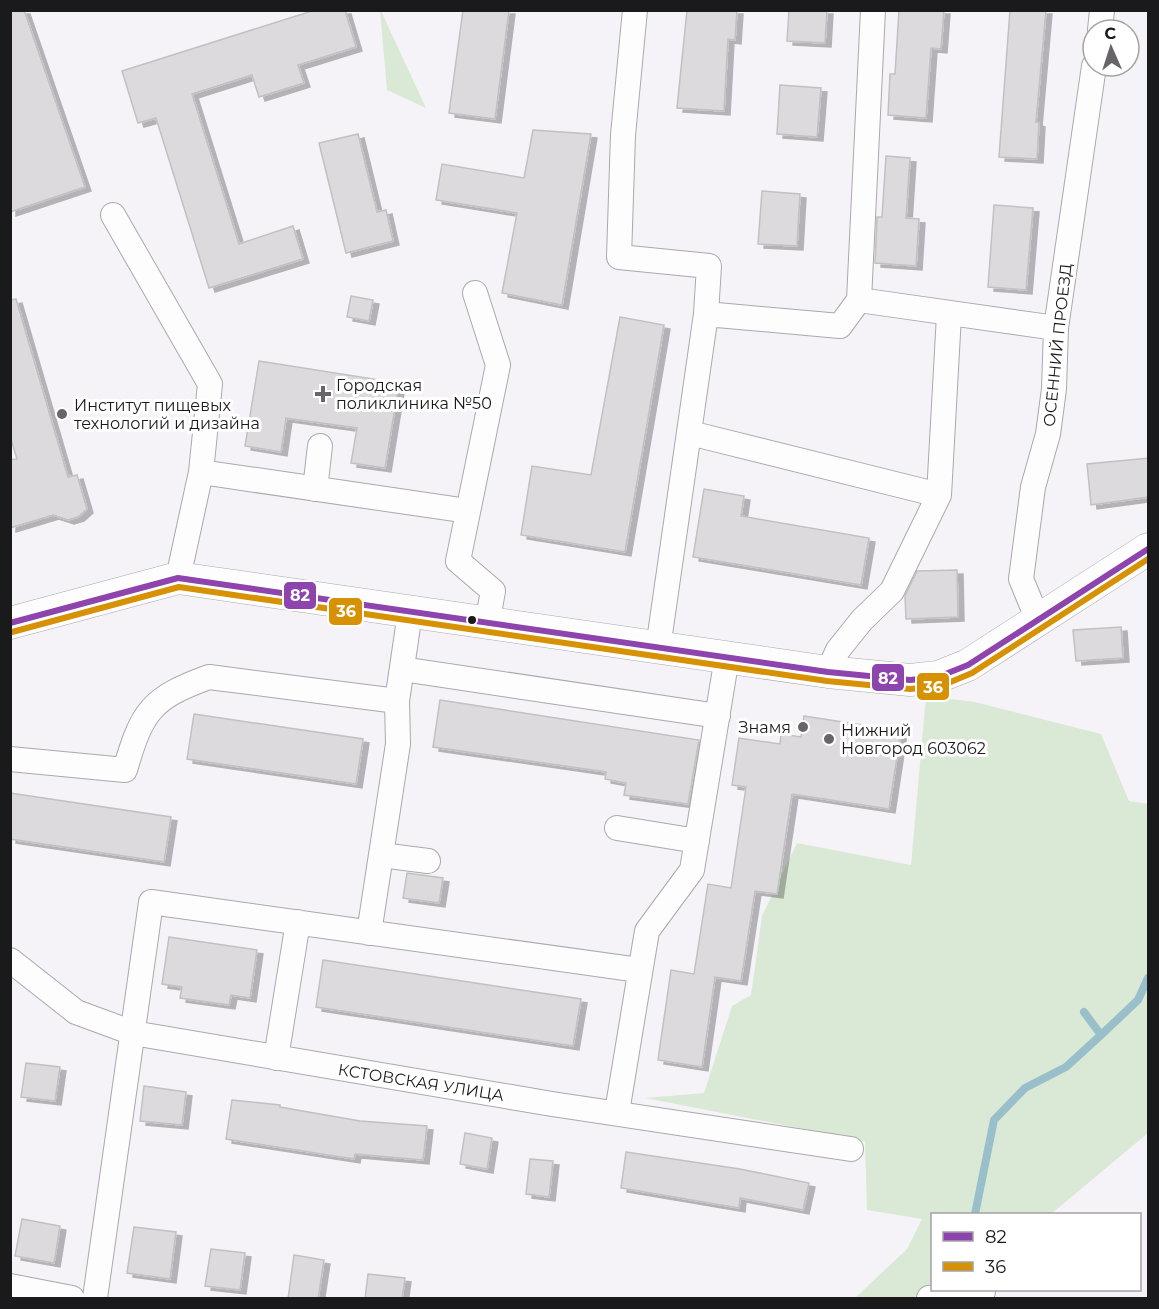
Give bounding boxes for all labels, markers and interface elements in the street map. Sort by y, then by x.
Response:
north arrow [1081,18,1141,78]
text: С [1104,24,1117,43]
street label: ОСЕННИЙ ПРОЕЗД [1039,262,1076,428]
place label: Городская поликлиника №50 [336,376,492,413]
marker: Городская поликлиника №50 [314,385,332,403]
place label: Институт пищевых технологий и дизайна [74,396,260,433]
marker: Институт пищевых технологий и дизайна [55,407,69,421]
line badge: 82 [283,581,317,610]
text: 82 [290,586,310,605]
line badge: 36 [328,597,363,626]
text: 36 [335,602,356,621]
unlabelled marker [466,614,478,626]
line badge: 82 [871,663,905,692]
text: 82 [878,669,898,688]
line badge: 36 [916,672,950,701]
text: 36 [922,678,943,697]
place label: Знамя [739,718,791,737]
marker: Знамя [796,720,810,734]
place label: Нижний Новгород 603062 [841,721,986,758]
marker: Нижний Новгород 603062 [822,732,836,746]
street label: КСТОВСКАЯ УЛИЦА [337,1060,505,1105]
legend [931,1213,1141,1291]
text: 82 [985,1226,1007,1248]
text: 36 [985,1256,1006,1278]

